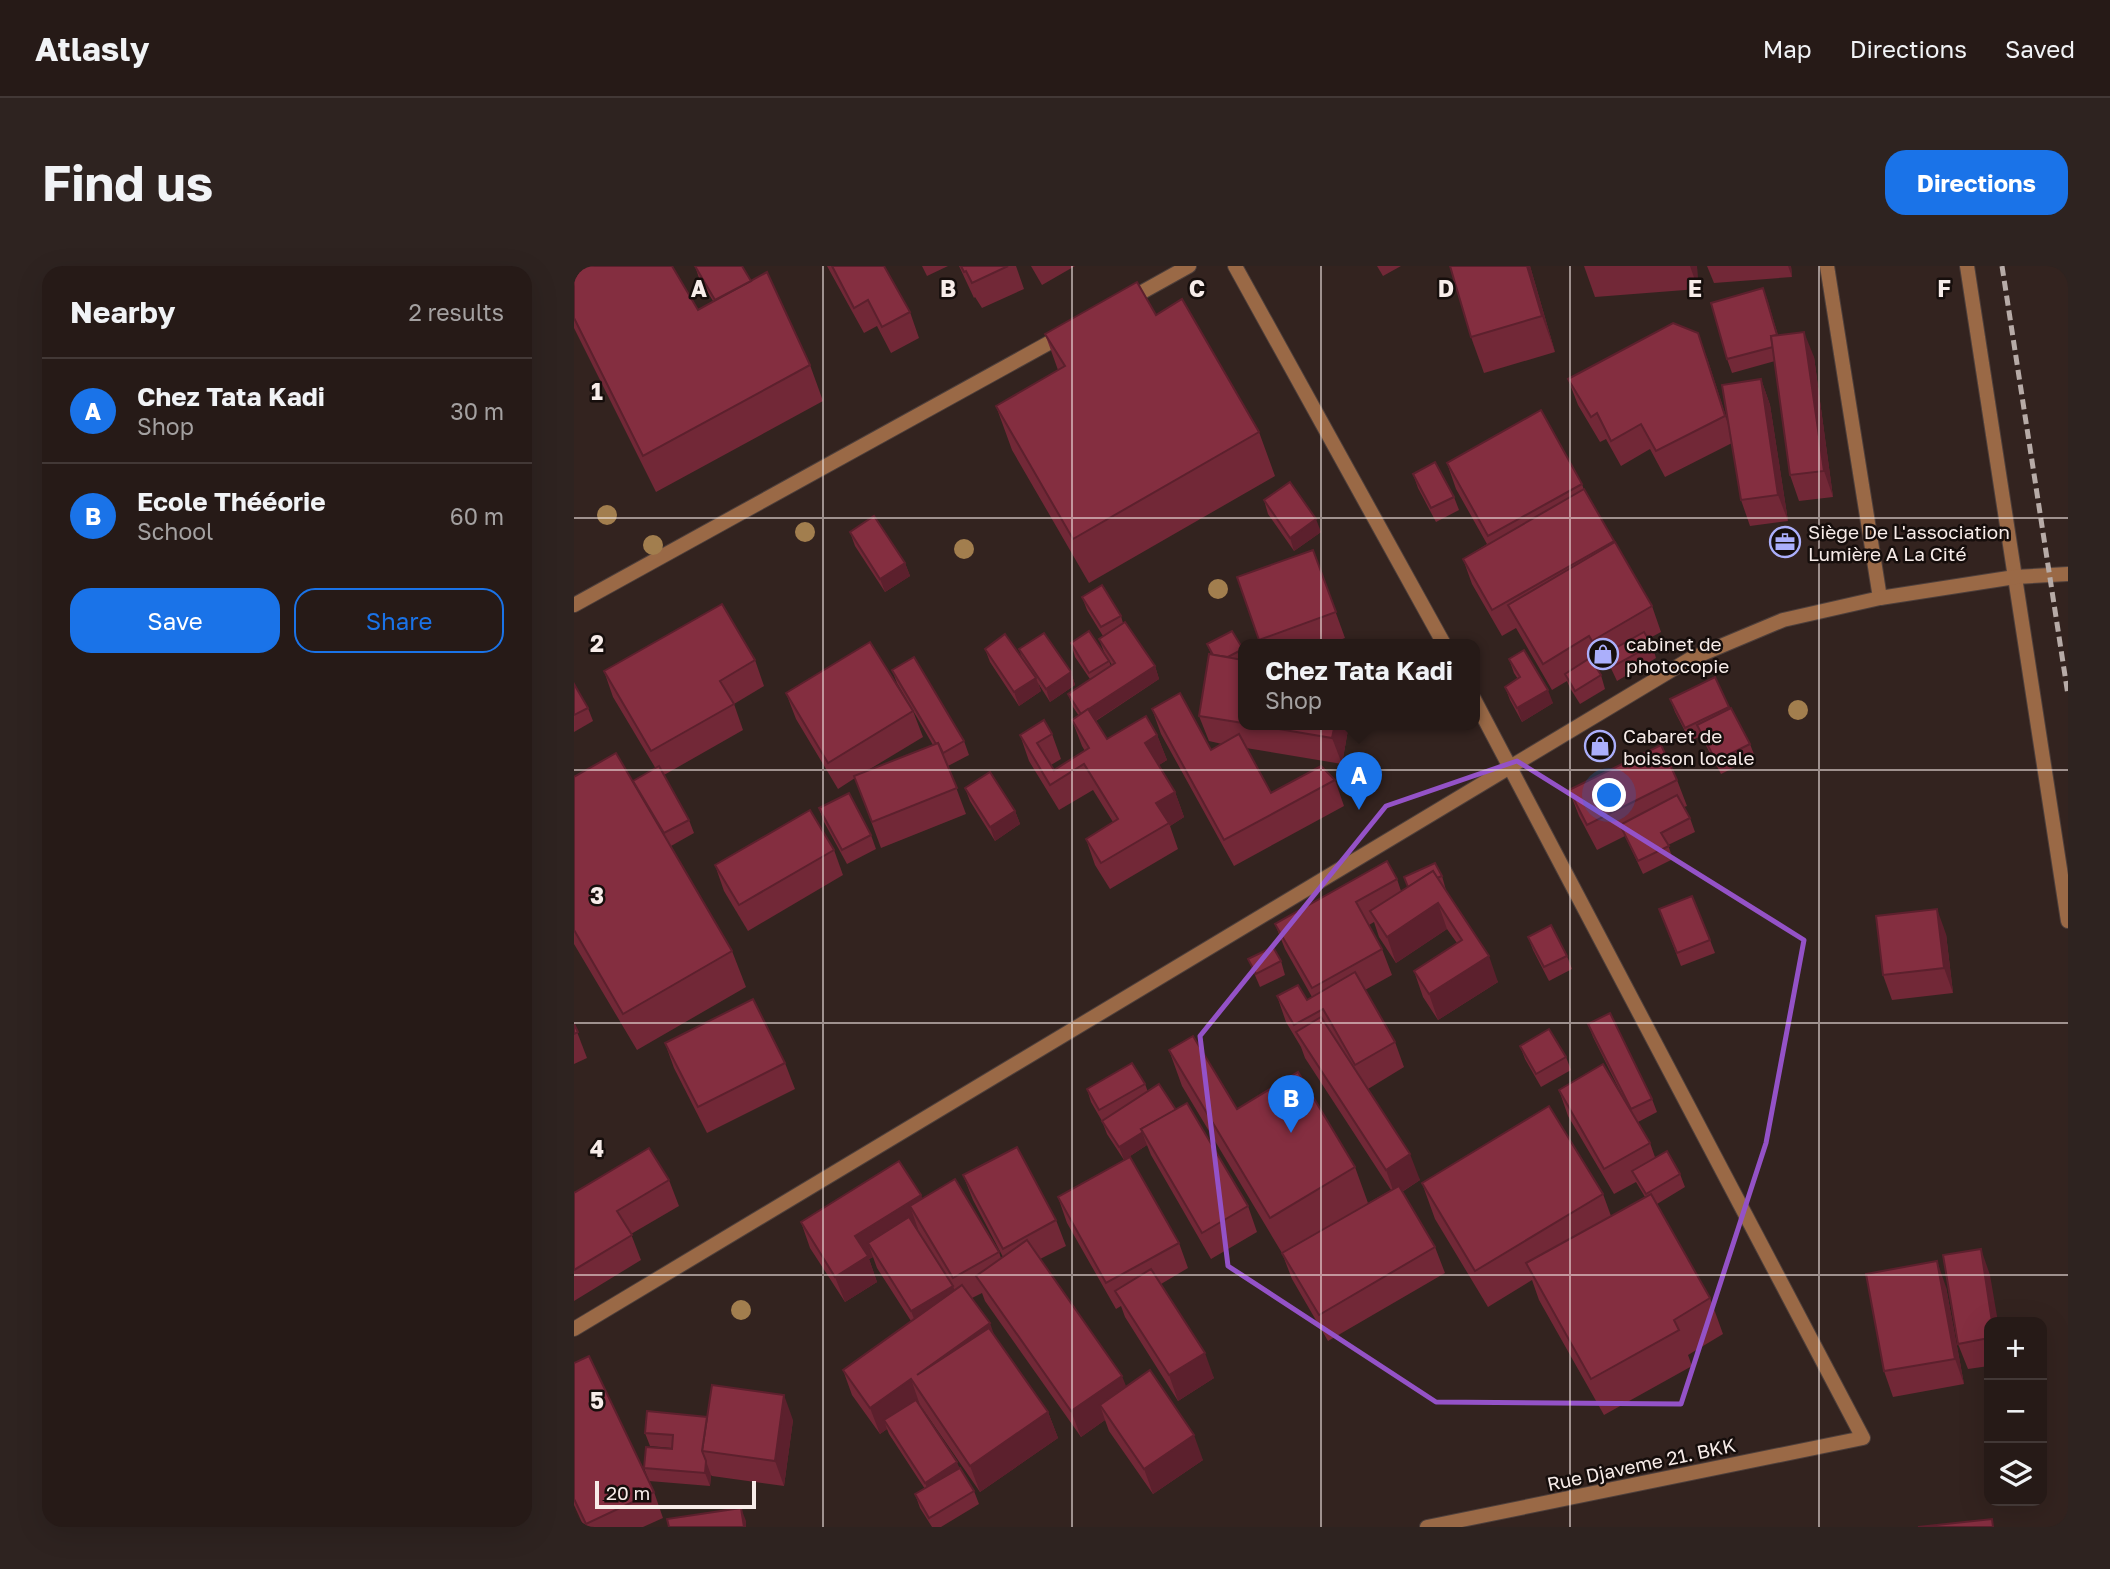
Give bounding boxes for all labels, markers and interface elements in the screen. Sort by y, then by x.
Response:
text: Atlasly [35,29,150,68]
text: Map [1763,34,1812,63]
text: Directions [1850,34,1967,63]
text: Saved [2005,34,2075,63]
button: Directions [1885,150,2068,215]
text: Find us [42,153,213,212]
text: A [691,274,708,302]
text: B [940,274,956,302]
text: C [1189,274,1205,302]
text: D [1438,274,1454,302]
text: E [1688,274,1702,302]
text: F [1937,274,1951,302]
text: Nearby [70,294,175,330]
text: 2 results [408,298,504,326]
text: 1 [591,377,603,405]
text: Chez Tata Kadi [137,381,325,412]
text: A [85,397,101,425]
text: 30 m [450,397,504,425]
text: Shop [137,412,194,440]
text: Ecole Thééorie [137,486,326,517]
text: B [85,502,101,530]
text: 60 m [450,502,504,530]
text: School [137,517,213,545]
place label: Siège De L'association Lumière A La Cité [1808,520,2010,565]
office icon: Siège De L'association Lumière A La Cité [1768,525,1802,559]
button: Save [70,588,280,653]
button: Share [294,588,504,653]
text: 2 [590,629,604,657]
place label: cabinet de photocopie [1626,632,1729,677]
shop icon: cabinet de photocopie [1586,637,1620,671]
popup [1238,639,1480,730]
text: Chez Tata Kadi [1265,655,1453,686]
text: Shop [1265,686,1322,714]
place label: Cabaret de boisson locale [1623,724,1754,769]
shop icon: Cabaret de boisson locale [1583,729,1617,763]
pin: A [1336,752,1382,810]
your location [1592,778,1626,812]
text: 3 [590,881,604,909]
pin: B [1268,1075,1314,1133]
text: 4 [590,1134,604,1162]
map controls [1984,1317,2047,1506]
button: + [1984,1317,2047,1380]
button: − [1984,1380,2047,1443]
text: 5 [590,1386,604,1414]
street label: Rue Djaveme 21. BKK [1545,1433,1737,1495]
button: layers [1984,1443,2047,1506]
scale bar [595,1478,756,1510]
text: 20 m [606,1481,650,1504]

